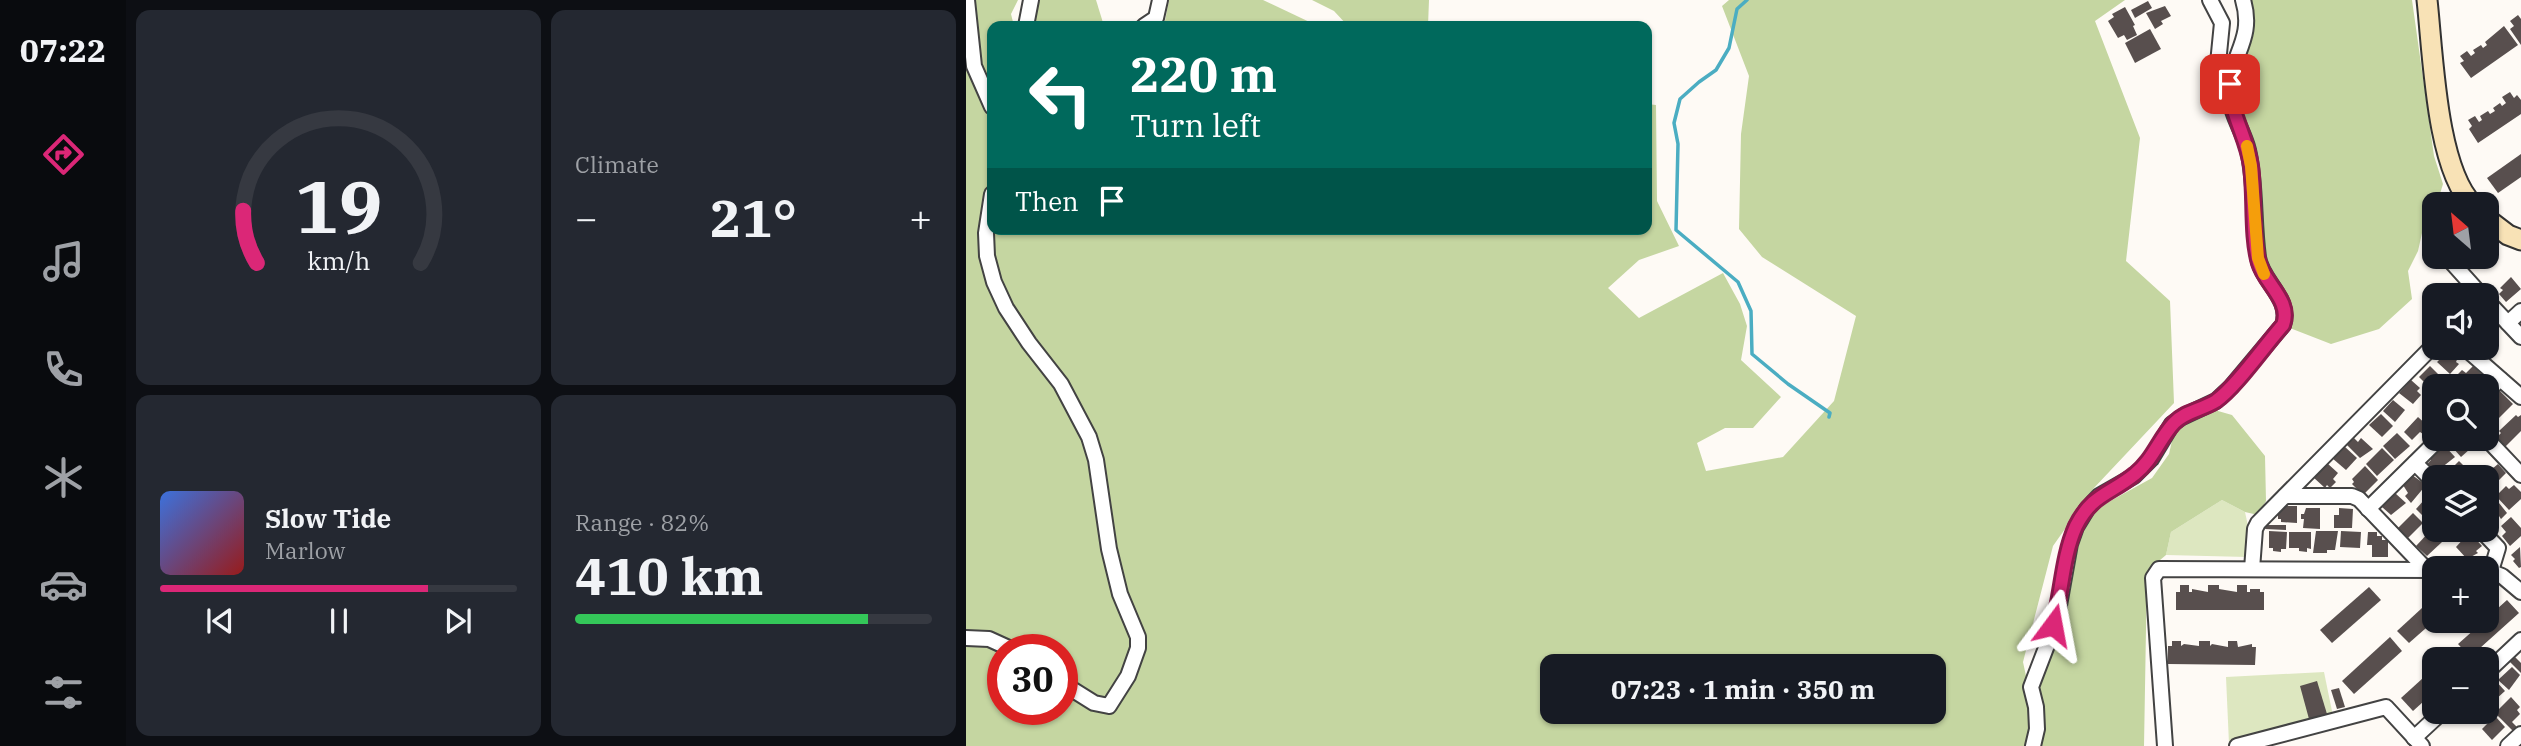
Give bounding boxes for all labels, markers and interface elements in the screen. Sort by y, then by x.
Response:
text: 07:22 [20,29,106,71]
text: 220 m [1130,42,1277,105]
icon: left [1015,49,1106,140]
pin [2200,54,2260,114]
icon: arrive [2211,65,2249,103]
text: Turn left [1130,104,1261,146]
icon: directions [39,130,88,179]
text: Climate [575,149,659,179]
text: 19 [295,159,382,254]
icon: arrive [1093,182,1131,220]
text: 21° [710,184,797,251]
text: Then [1015,184,1079,218]
north arrow [2422,192,2499,270]
map controls [2422,192,2499,724]
text: − [575,193,598,242]
text: + [909,193,932,242]
icon: music [39,237,88,286]
text: km/h [307,244,370,277]
button: sound [2422,283,2499,360]
icon: phone [39,345,88,394]
button: search [2422,374,2499,451]
icon: climate [39,453,88,502]
button: layers [2422,465,2499,542]
text: Slow Tide [265,501,391,535]
text: Range · 82% [575,507,709,537]
text: Marlow [265,535,345,565]
text: 410 km [575,542,764,609]
button: + [2422,556,2499,633]
icon: car [39,560,88,609]
position arrow [2016,588,2090,662]
icon: previous [201,602,239,640]
icon: pause [320,602,358,640]
icon: next [439,602,477,640]
speed limit sign: 30 [987,634,1078,725]
button: − [2422,647,2499,724]
icon: filters [39,668,88,717]
text: 07:23 · 1 min · 350 m [1611,672,1875,706]

